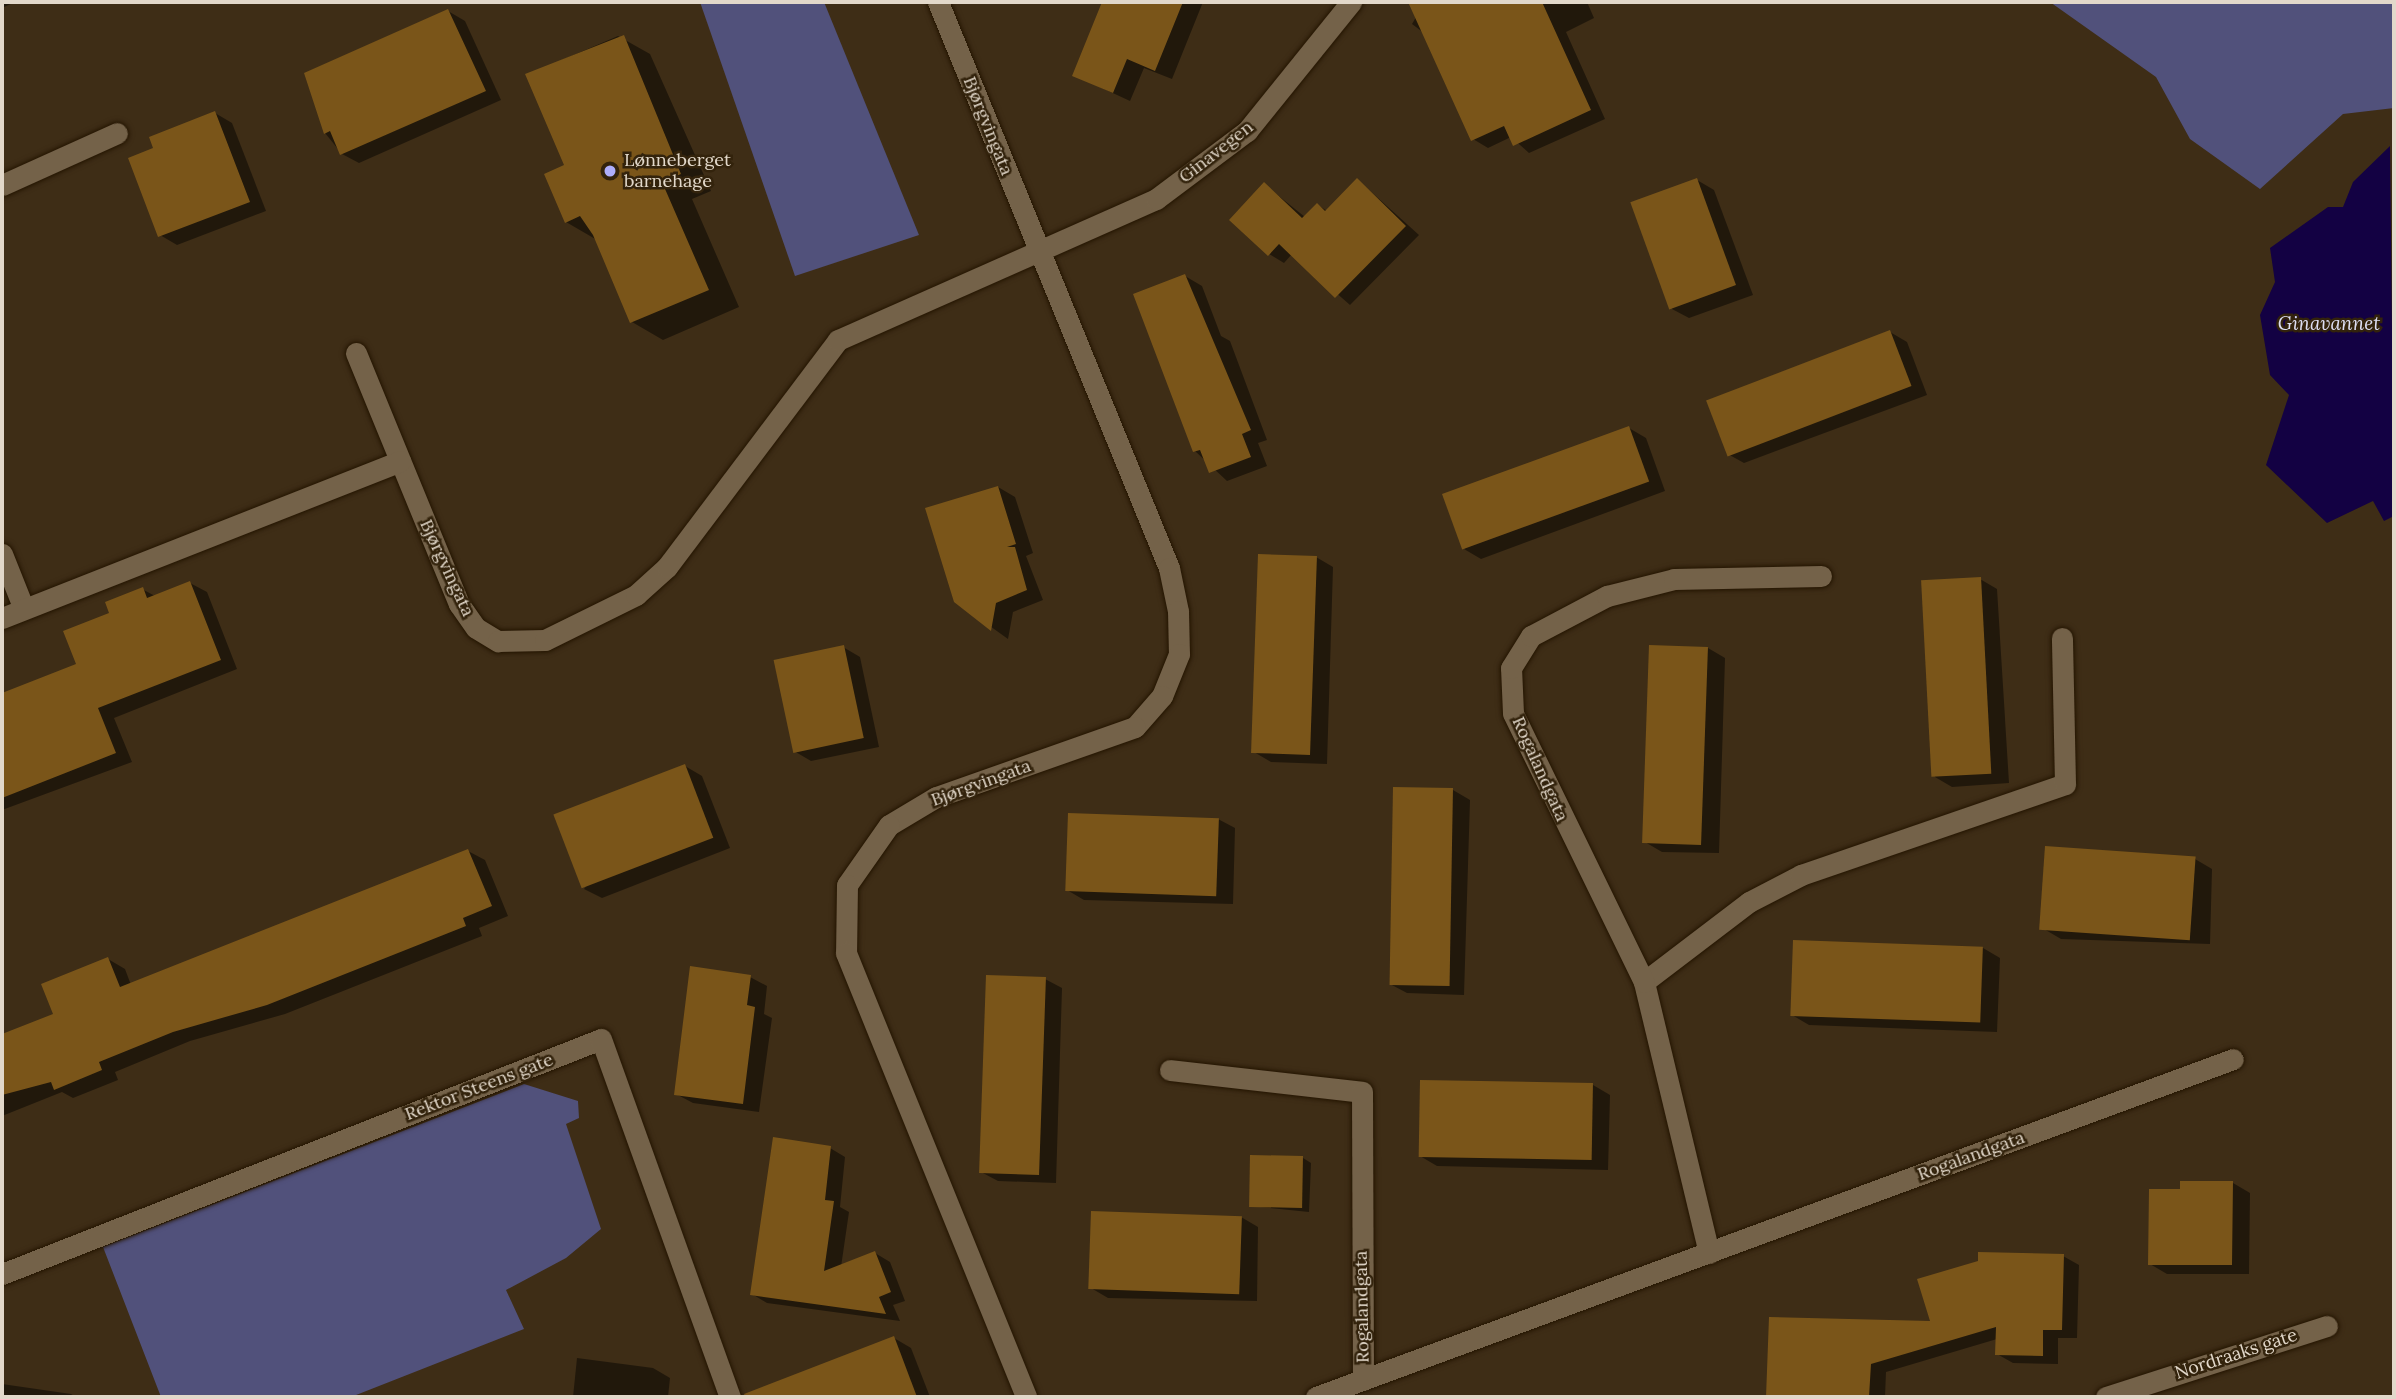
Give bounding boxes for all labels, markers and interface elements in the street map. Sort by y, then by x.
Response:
street label: Bjørgvingata [958,73,1018,179]
street label: Ginavegen [1175,116,1257,188]
place label: Lønneberget barnehage [624,150,731,192]
marker: Lønneberget barnehage [602,163,618,179]
water label: Ginavannet [2278,313,2380,335]
street label: Bjørgvingata [415,516,479,620]
street label: Rogalandgata [1507,713,1573,825]
street label: Bjørgvingata [928,755,1034,811]
street label: Rektor Steens gate [402,1049,556,1125]
street label: Rogalandgata [1915,1127,2027,1185]
street label: Rogalandgata [1350,1251,1374,1363]
street label: Nordraaks gate [2172,1324,2300,1384]

